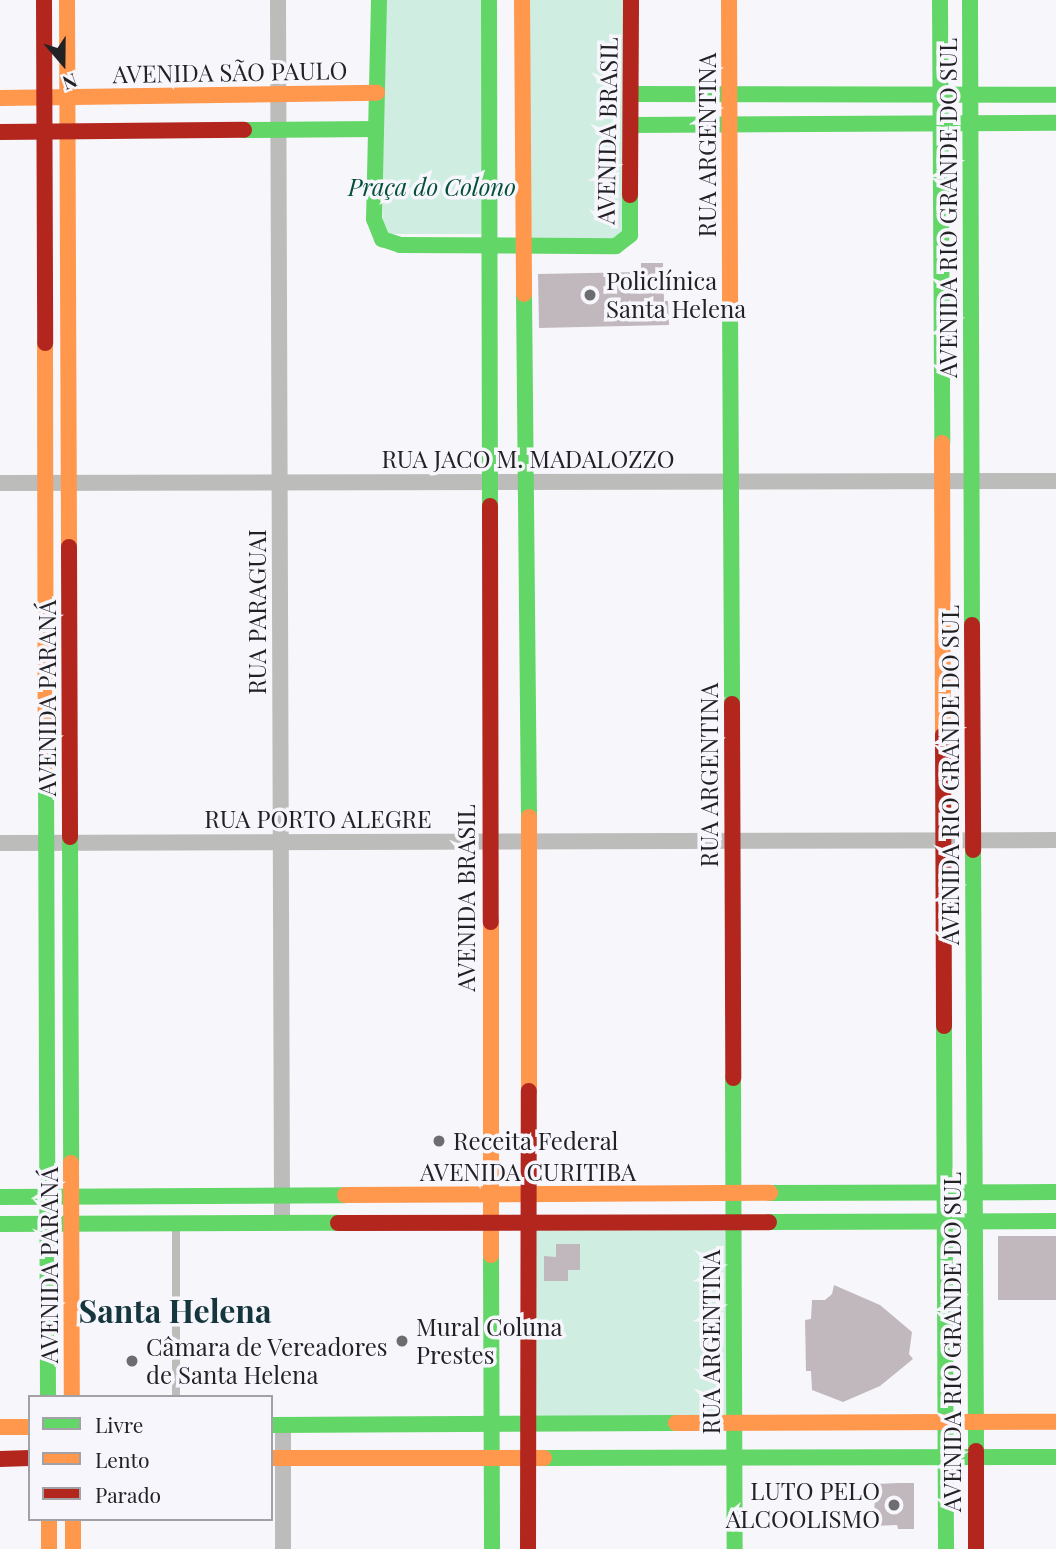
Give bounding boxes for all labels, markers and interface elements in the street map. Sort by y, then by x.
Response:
north arrow [28,28,98,98]
street label: AVENIDA BRASIL [591,37,623,225]
street label: AVENIDA RIO GRANDE DO SUL [934,38,962,378]
street label: RUA ARGENTINA [693,52,721,238]
street label: AVENIDA SÃO PAULO [112,56,348,88]
text: N [59,68,81,97]
park label: Praça do Colono [348,173,516,201]
place label: Policlínica Santa Helena [606,267,747,323]
marker: Policlínica Santa Helena [580,285,600,305]
street label: RUA JACO M. MADALOZZO [381,445,675,473]
street label: RUA PARAGUAI [243,529,271,695]
street label: AVENIDA PARANÁ [33,600,61,796]
street label: AVENIDA RIO GRANDE DO SUL [936,605,964,945]
street label: RUA ARGENTINA [695,682,723,868]
street label: AVENIDA BRASIL [452,804,480,992]
street label: RUA PORTO ALEGRE [204,805,432,833]
place label: Receita Federal [453,1127,619,1155]
marker: Receita Federal [431,1133,447,1149]
street label: AVENIDA CURITIBA [420,1158,636,1186]
street label: AVENIDA PARANÁ [35,1167,63,1363]
street label: AVENIDA RIO GRANDE DO SUL [938,1172,966,1512]
street label: RUA ARGENTINA [697,1249,725,1435]
district label: Santa Helena [78,1291,272,1329]
place label: Mural Coluna Prestes [416,1313,563,1369]
place label: Câmara de Vereadores de Santa Helena [146,1333,389,1389]
marker: Mural Coluna Prestes [394,1333,410,1349]
marker: Câmara de Vereadores de Santa Helena [124,1353,140,1369]
legend [28,1395,273,1521]
text: Livre [95,1410,143,1438]
text: Lento [95,1445,149,1473]
place label: LUTO PELO ALCOOLISMO [726,1477,880,1533]
text: Parado [95,1480,161,1508]
marker: LUTO PELO ALCOOLISMO [886,1497,902,1513]

